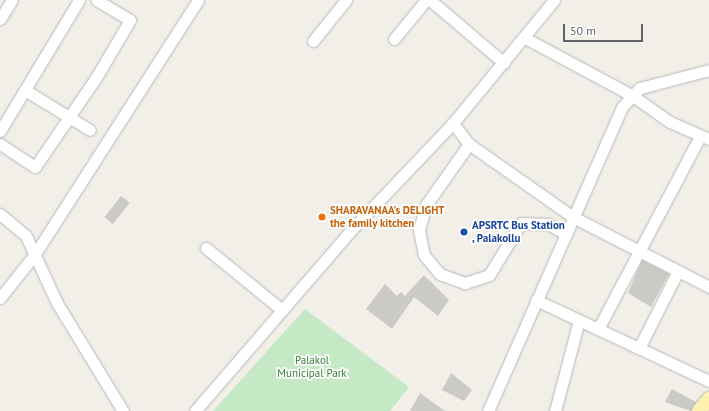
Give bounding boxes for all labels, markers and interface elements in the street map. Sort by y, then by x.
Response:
scale bar [565,16,645,42]
text: 50 m [570,23,596,38]
place label: SHARAVANAA's DELIGHT the family kitchen [330,204,445,230]
marker: SHARAVANAA's DELIGHT the family kitchen [317,212,327,222]
place label: APSRTC Bus Station , Palakollu [472,219,565,245]
marker: APSRTC Bus Station , Palakollu [459,227,469,237]
park label: Palakol Municipal Park [277,354,347,380]

